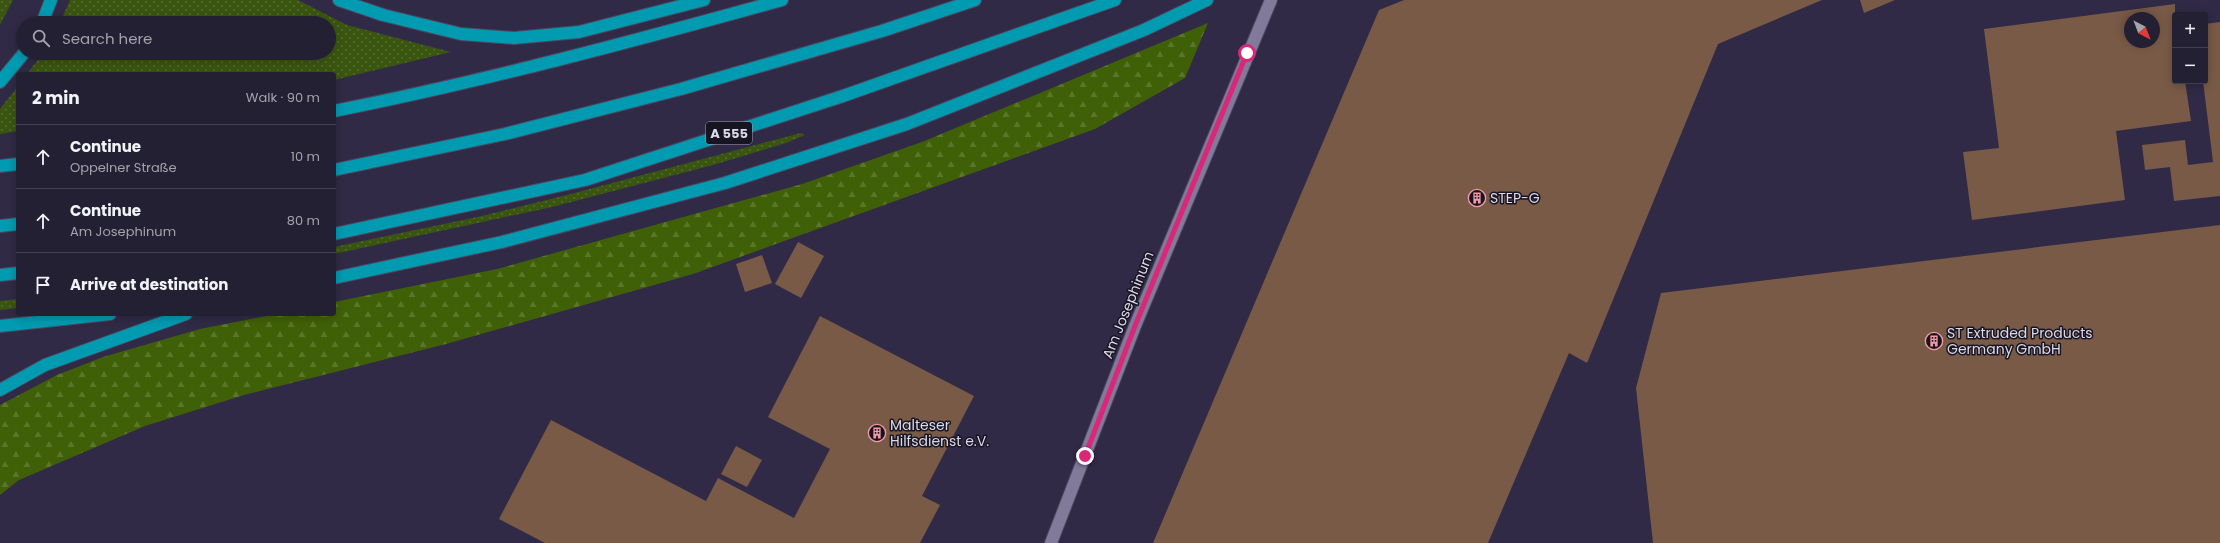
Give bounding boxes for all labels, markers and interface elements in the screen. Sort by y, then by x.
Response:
north arrow [2124,12,2160,48]
map controls [2172,12,2208,84]
button: + [2172,12,2208,48]
search box [16,16,336,60]
icon: search [30,27,52,49]
text: Search here [62,28,152,49]
route start [1238,44,1256,62]
button: − [2172,48,2208,84]
text: 2 min [32,86,80,110]
text: Walk · 90 m [246,88,320,107]
road number: A 555 [706,122,752,144]
text: Continue [70,136,141,157]
icon: ahead [32,146,54,168]
text: 10 m [291,147,320,166]
text: Oppelner Straße [70,158,177,177]
building icon: STEP-G [1467,188,1487,208]
place label: STEP-G [1490,188,1540,208]
text: Continue [70,200,141,221]
icon: ahead [32,210,54,232]
text: 80 m [287,211,320,230]
text: Am Josephinum [70,222,176,241]
street label: Am Josephinum [1097,248,1159,362]
icon: arrive [32,274,54,296]
text: Arrive at destination [70,274,228,295]
place label: ST Extruded Products Germany GmbH [1947,323,2093,359]
building icon: ST Extruded Products Germany GmbH [1924,331,1944,351]
place label: Malteser Hilfsdienst e.V. [890,415,989,451]
building icon: Malteser Hilfsdienst e.V. [867,423,887,443]
route end [1076,447,1094,465]

